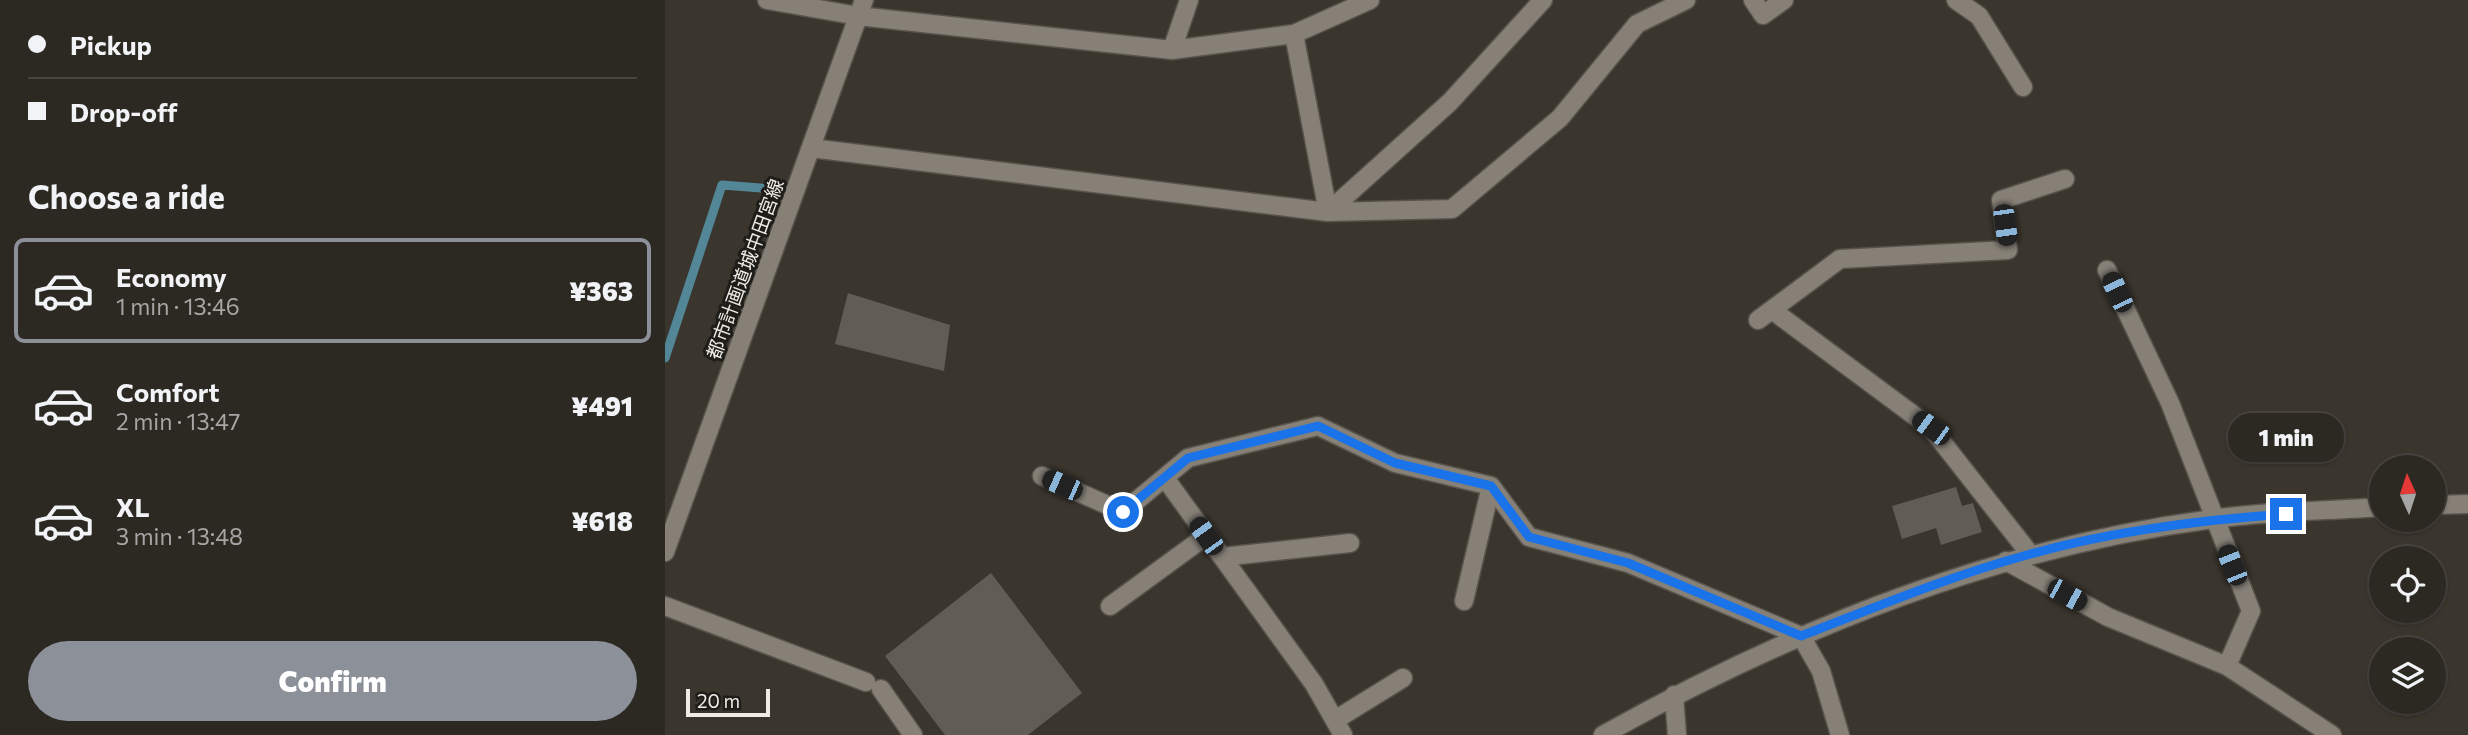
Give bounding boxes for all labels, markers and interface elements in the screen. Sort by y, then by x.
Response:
text: Pickup [70,29,152,60]
text: Drop-off [70,96,177,127]
text: Choose a ride [28,176,225,216]
street label: 都市計画道城中田宮線 [701,176,788,362]
car [1992,203,2019,247]
icon: car [32,259,95,322]
text: Economy [116,261,227,292]
car [2099,269,2136,315]
text: ¥363 [569,275,633,306]
text: 1 min · 13:46 [116,292,240,320]
icon: car [32,374,95,437]
text: Comfort [116,376,219,407]
text: ¥491 [571,390,633,421]
text: 2 min · 13:47 [116,407,240,435]
car [1908,407,1955,449]
callout: 1 min [2228,412,2344,462]
text: 1 min [2258,423,2314,451]
north arrow [2369,455,2447,532]
map controls [2369,455,2446,714]
car [1039,467,1086,503]
icon: car [32,489,95,552]
text: XL [116,491,150,522]
route start [1107,496,1139,528]
route end [2270,498,2302,530]
text: ¥618 [571,505,633,536]
car [1186,513,1227,559]
text: 3 min · 13:48 [116,522,243,550]
car [2215,542,2250,588]
button: locate [2369,546,2446,623]
car [2044,576,2091,614]
button: layers [2369,637,2446,714]
button: Confirm [28,641,637,721]
scale bar [686,686,770,718]
text: 20 m [697,689,740,712]

